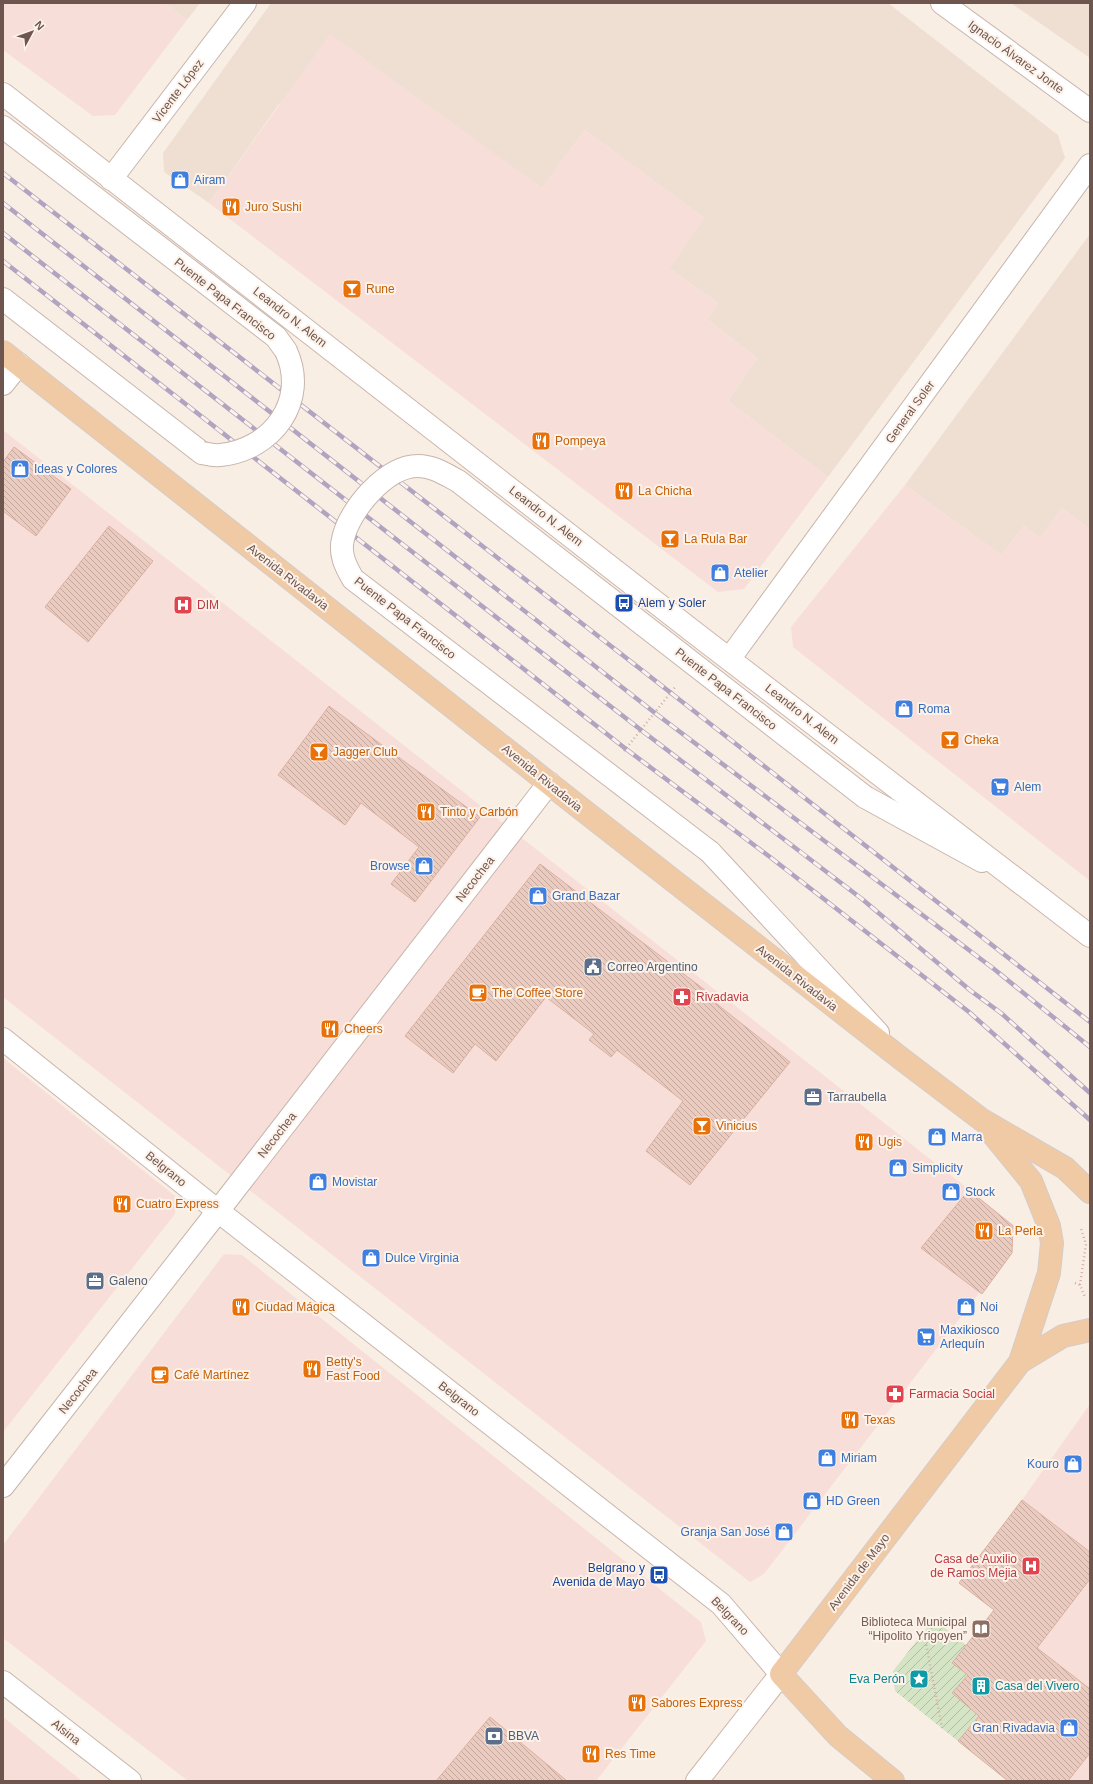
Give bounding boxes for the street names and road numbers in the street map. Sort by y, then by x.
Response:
street label: Ignacio Álvarez Jonte [965,17,1067,97]
street label: Vicente López [150,57,206,125]
street label: Puente Papa Francisco [172,255,279,343]
street label: Leandro N. Alem [250,284,330,350]
street label: General Soler [883,378,937,446]
street label: Leandro N. Alem [506,483,586,549]
street label: Avenida Rivadavia [245,541,332,613]
street label: Puente Papa Francisco [352,574,459,662]
street label: Puente Papa Francisco [673,645,780,733]
street label: Leandro N. Alem [762,681,842,747]
street label: Avenida Rivadavia [499,741,585,815]
street label: Necochea [453,853,497,905]
street label: Avenida Rivadavia [754,942,841,1014]
street label: Necochea [255,1109,299,1161]
street label: Belgrano [143,1148,189,1190]
street label: Necochea [56,1365,100,1417]
street label: Belgrano [436,1379,482,1419]
street label: Avenida de Mayo [826,1531,893,1613]
street label: Belgrano [708,1594,752,1638]
street label: Alsina [49,1716,83,1748]

